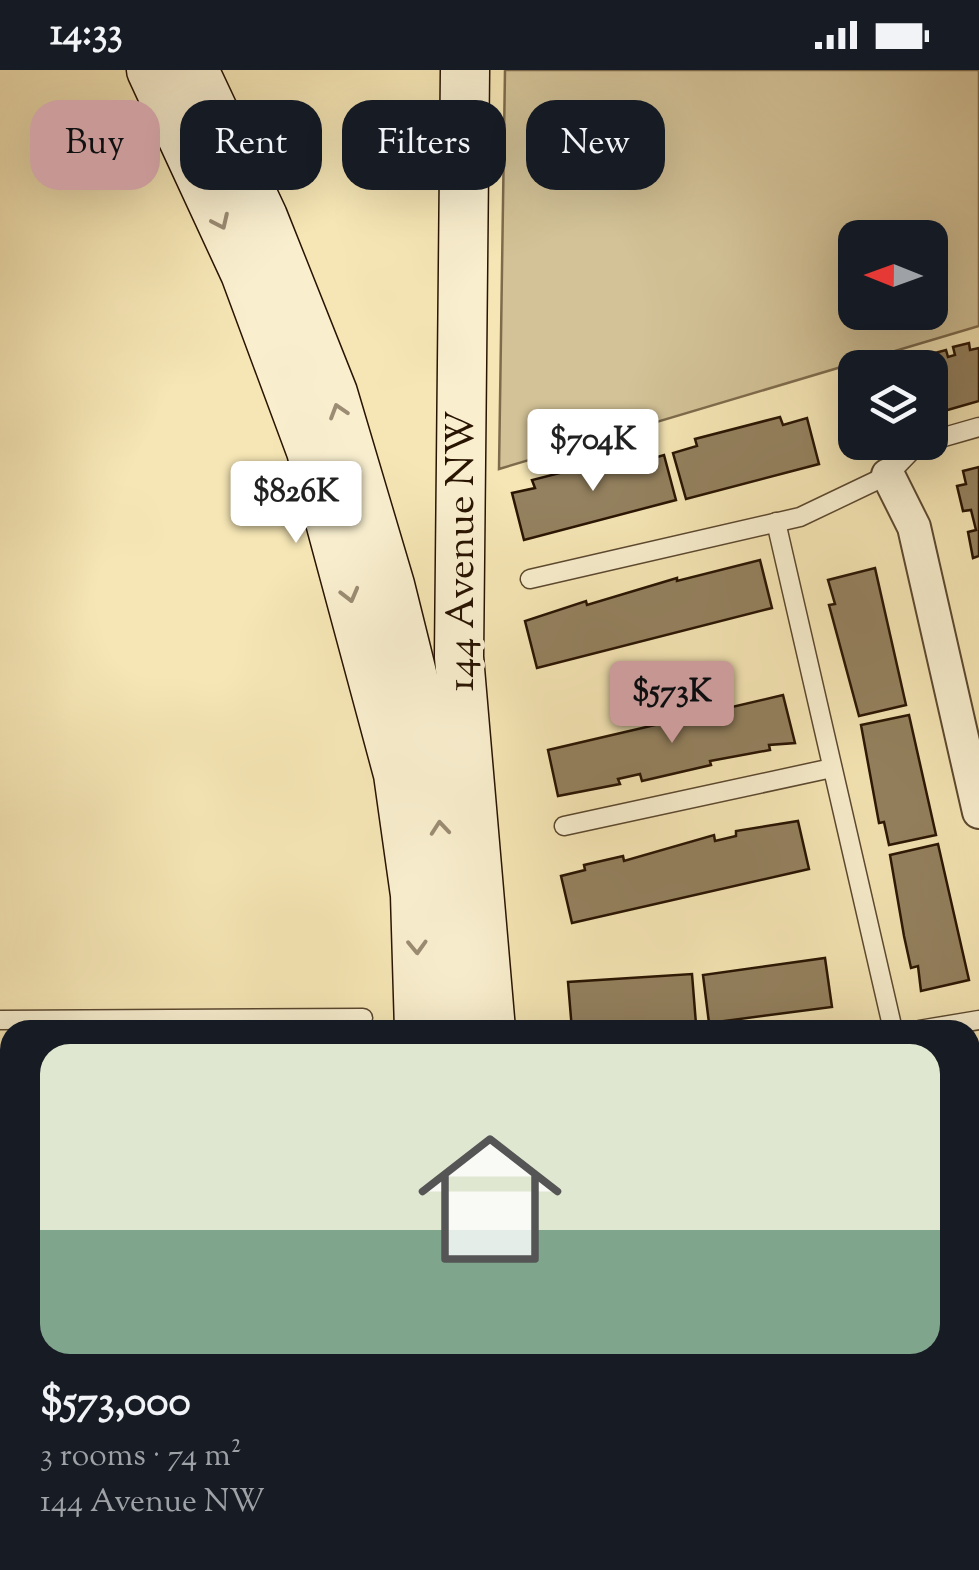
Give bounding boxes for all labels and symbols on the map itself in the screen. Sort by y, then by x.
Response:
one-way arrow [209,212,229,230]
north arrow [838,220,948,330]
one-way arrow [329,404,350,421]
pin: $704K [523,409,663,494]
street label: 144 Avenue NW [435,411,492,691]
pin: $826K [226,461,366,546]
one-way arrow [338,586,359,603]
pin: $573K [602,661,742,746]
one-way arrow [429,820,451,836]
one-way arrow [406,940,427,956]

